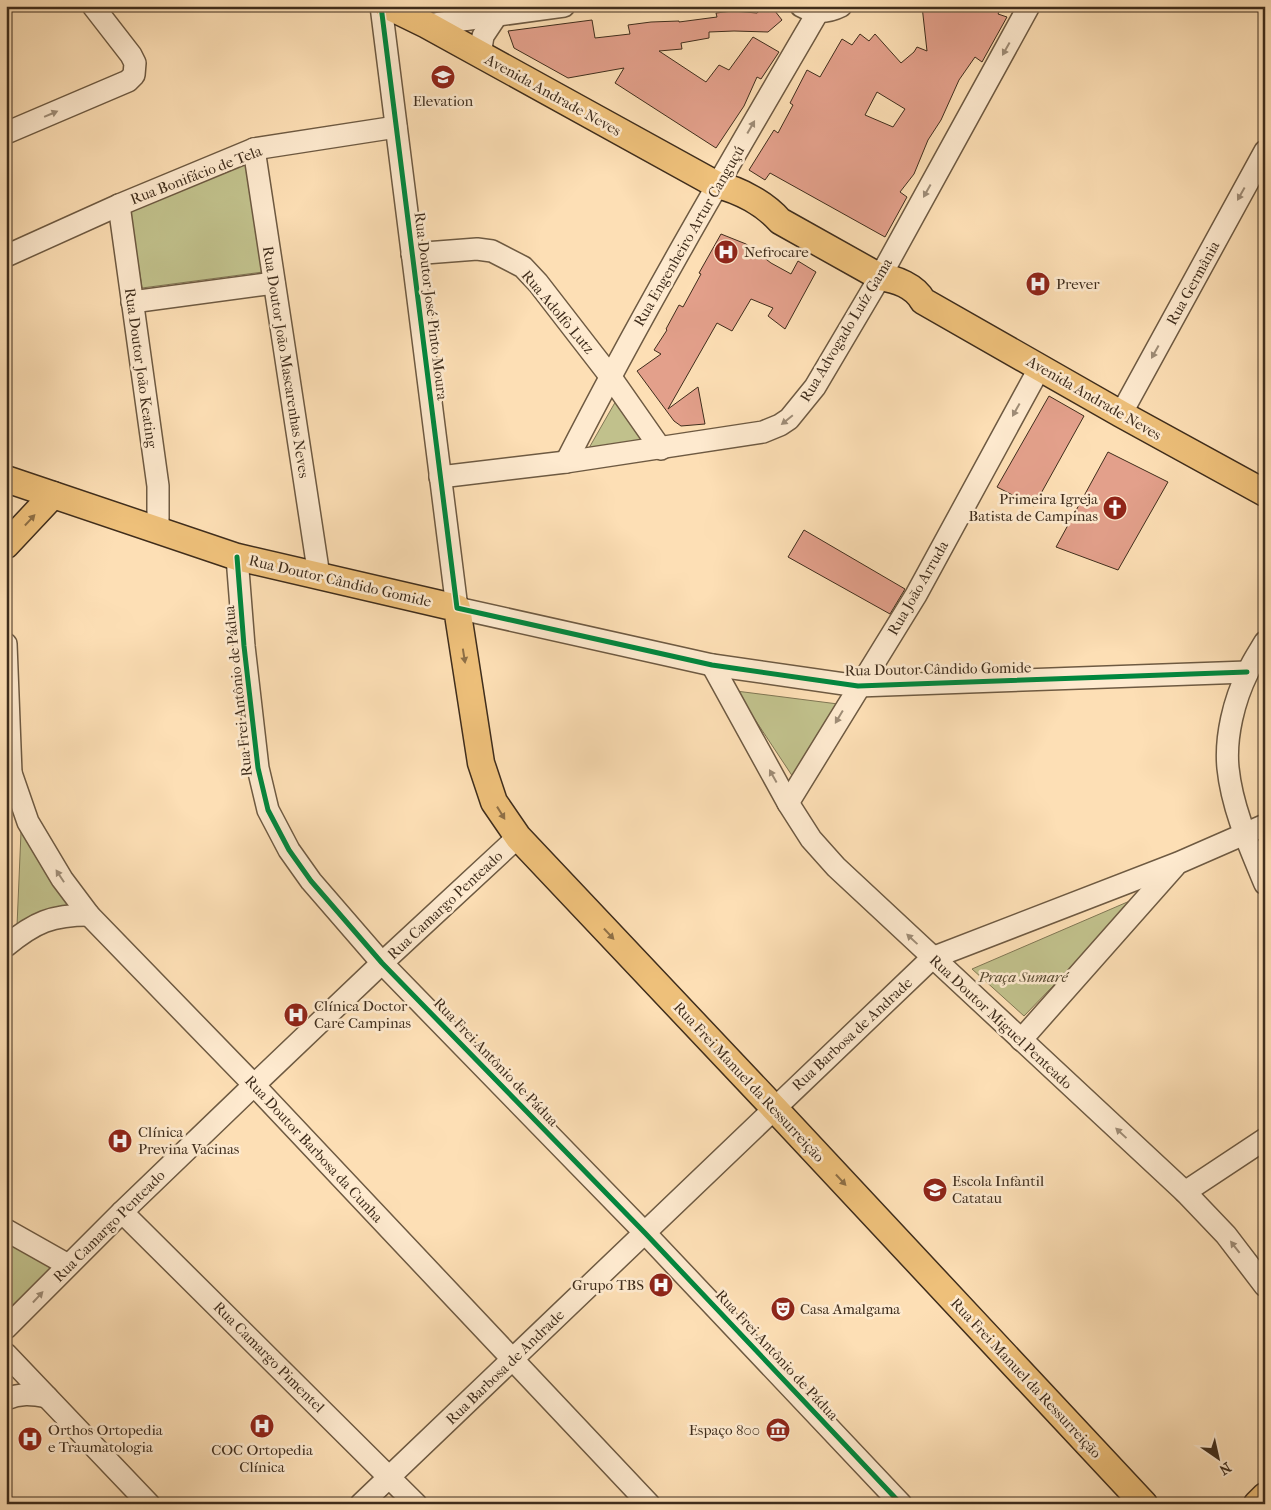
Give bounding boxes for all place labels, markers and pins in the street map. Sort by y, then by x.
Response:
school or university icon: Elevation [430,64,456,90]
place label: Elevation [413,92,474,110]
hospital icon: Nefrocare [713,239,739,265]
place label: Nefrocare [744,243,809,261]
hospital icon: Prever [1025,271,1051,297]
place label: Prever [1056,275,1100,293]
place label: Primeira Igreja Batista de Campinas [968,490,1099,525]
church icon: Primeira Igreja Batista de Campinas [1102,495,1128,521]
place label: Clínica Doctor Care Campinas [314,997,412,1032]
hospital icon: Clínica Doctor Care Campinas [283,1002,309,1028]
place label: Clínica Previna Vacinas [138,1123,240,1158]
hospital icon: Clínica Previna Vacinas [107,1128,133,1154]
place label: Escola Infantil Catatau [952,1172,1044,1207]
school or university icon: Escola Infantil Catatau [922,1177,948,1203]
hospital icon: Grupo TBS [648,1272,674,1298]
place label: Grupo TBS [572,1276,644,1294]
theatre icon: Casa Amalgama [770,1296,796,1322]
place label: Casa Amalgama [800,1300,901,1318]
hospital icon: COC Ortopedia Clínica [249,1413,275,1439]
museum icon: Espaço 800 [765,1417,791,1443]
place label: Orthos Ortopedia e Traumatologia [48,1421,164,1456]
place label: Espaço 800 [689,1421,760,1439]
hospital icon: Orthos Ortopedia e Traumatologia [17,1426,43,1452]
place label: COC Ortopedia Clínica [211,1441,314,1476]

